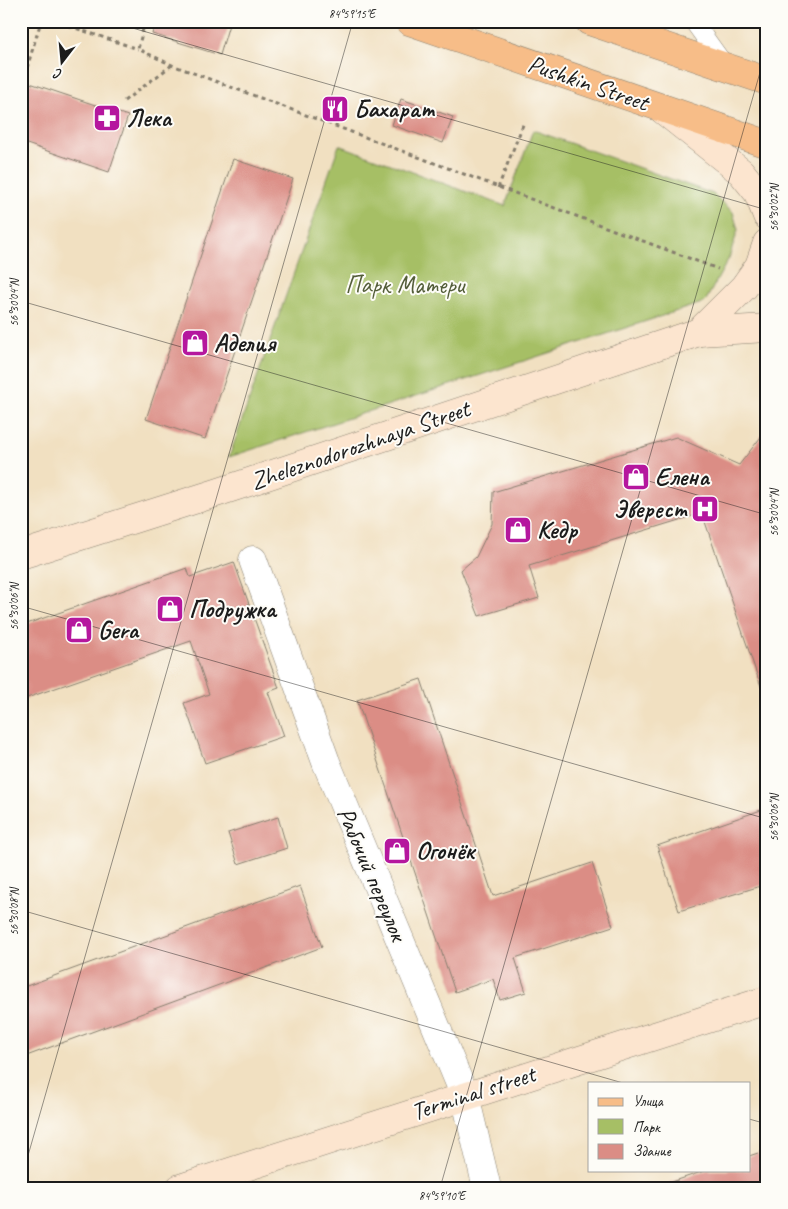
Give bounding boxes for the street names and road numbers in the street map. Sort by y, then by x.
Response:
street label: Pushkin Street [524,48,655,119]
street label: Zheleznodorozhnaya Street [246,392,476,497]
street label: Рабочий переулок [330,802,416,948]
street label: Terminal street [407,1057,542,1128]

